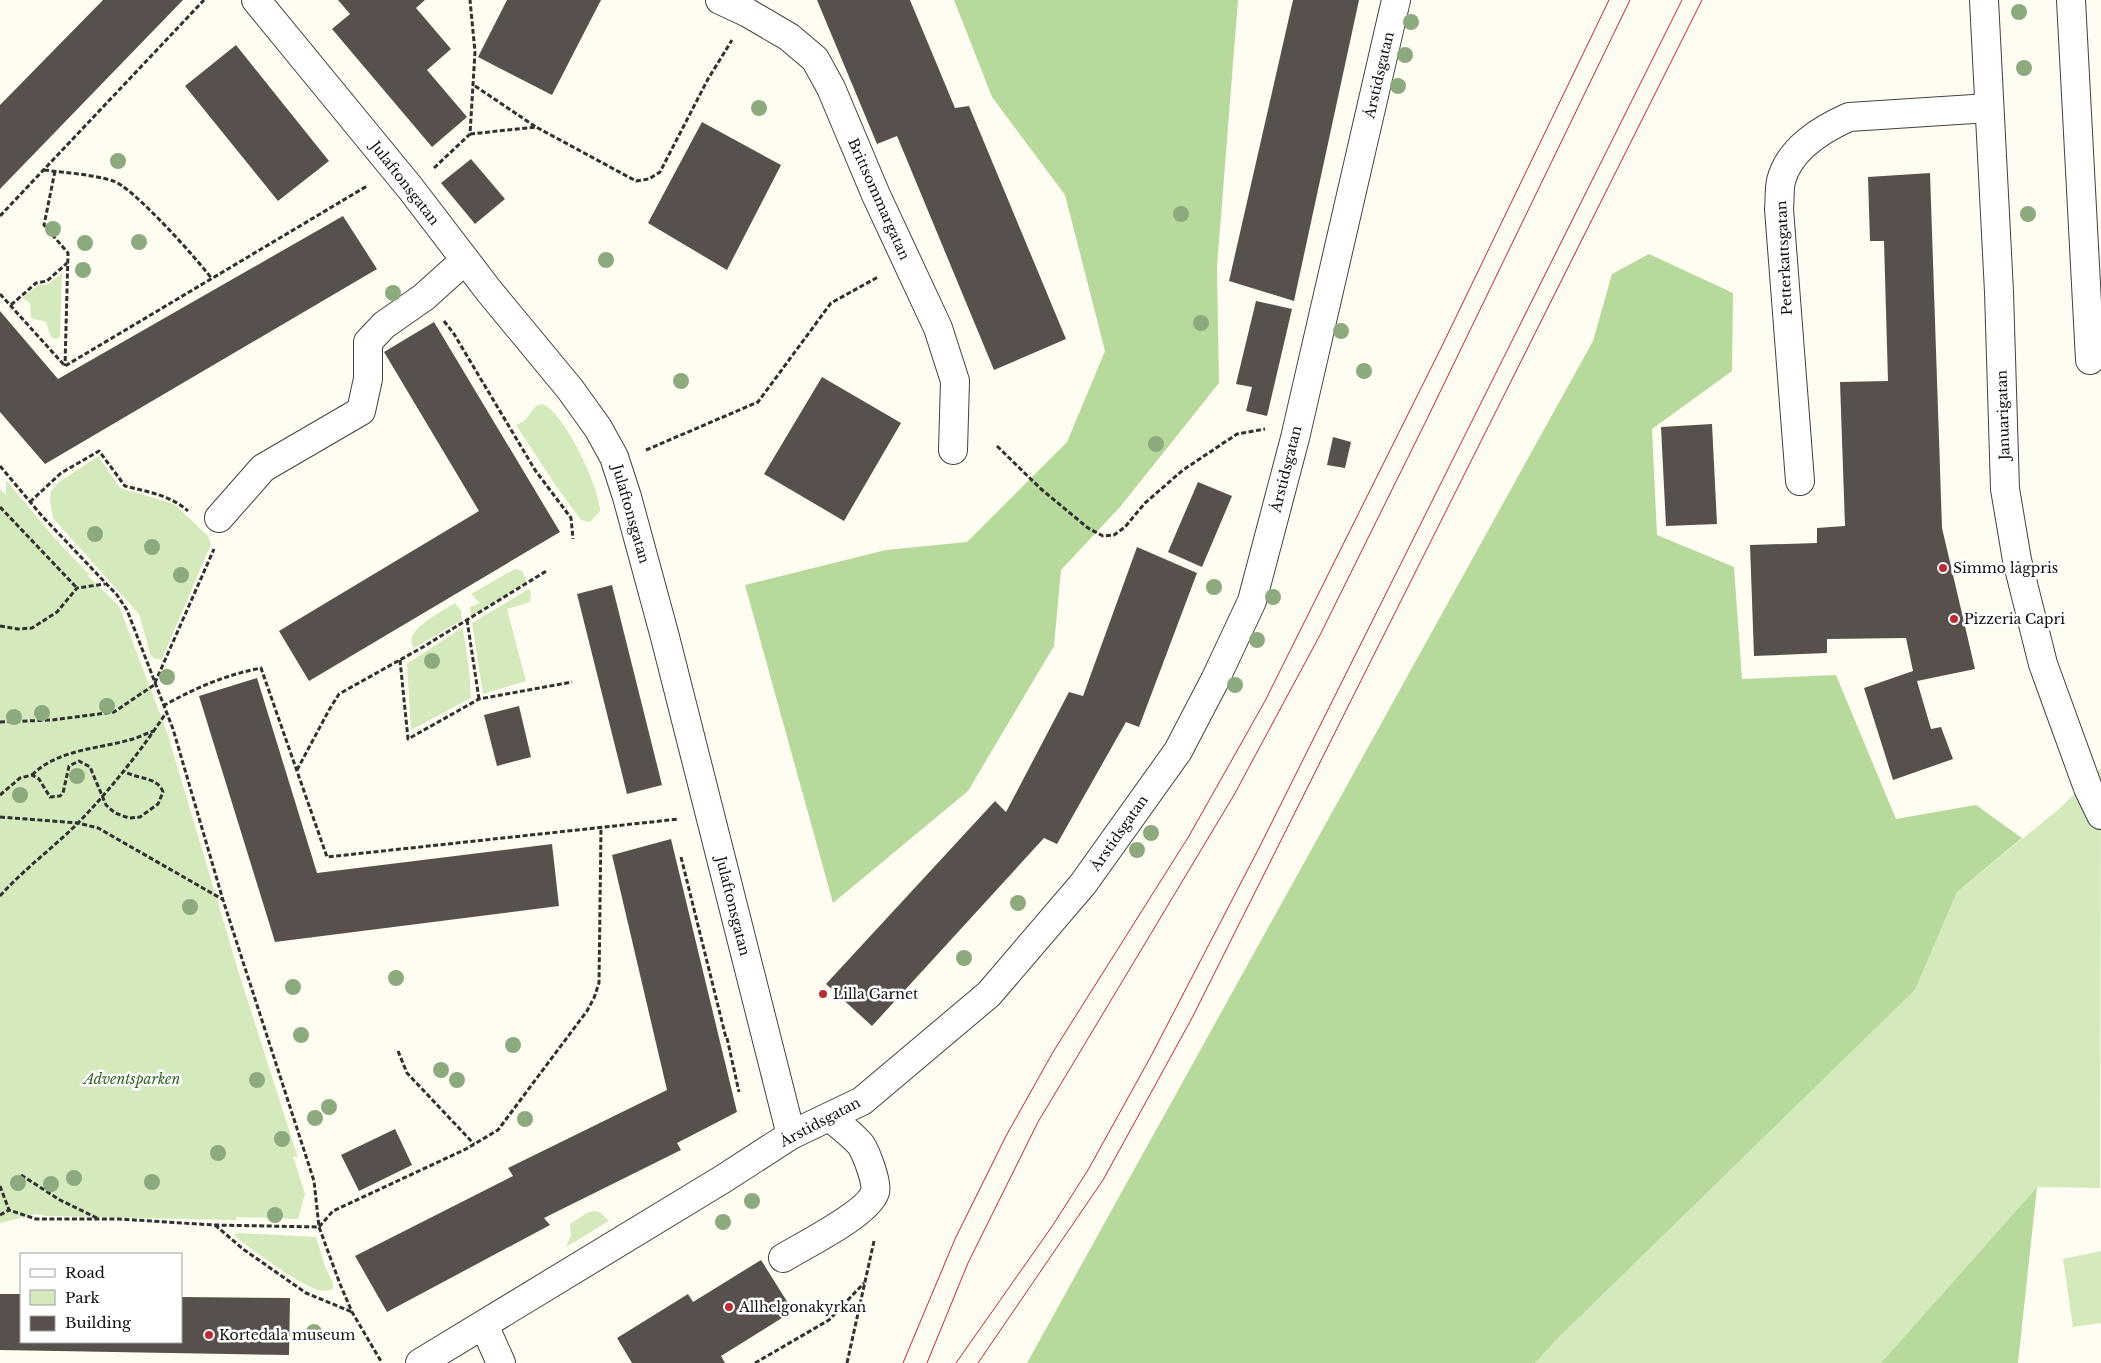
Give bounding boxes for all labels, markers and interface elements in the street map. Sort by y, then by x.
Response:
street label: Årstidsgatan [1360,29,1398,121]
street label: Brittsommargatan [844,135,914,263]
street label: Julaftonsgatan [365,136,444,229]
street label: Petterkattsgatan [1772,200,1796,316]
street label: Januarigatan [1992,369,2014,462]
street label: Årstidsgatan [1266,424,1306,515]
street label: Julaftonsgatan [608,461,654,566]
place label: Simmo lågpris [1953,559,2058,577]
marker: Simmo lågpris [1937,562,1949,574]
place label: Pizzeria Capri [1964,610,2065,628]
marker: Pizzeria Capri [1948,613,1960,625]
street label: Årstidsgatan [1086,791,1152,875]
street label: Julaftonsgatan [711,852,754,958]
place label: Lilla Garnet [833,985,919,1003]
marker: Lilla Garnet [817,988,829,1000]
park label: Adventsparken [82,1070,180,1088]
street label: Årstidsgatan [776,1093,864,1151]
legend [20,1253,182,1343]
text: Road [65,1263,105,1282]
text: Park [65,1288,101,1307]
place label: Allhelgonakyrkan [738,1298,867,1316]
marker: Allhelgonakyrkan [723,1301,735,1313]
text: Building [65,1313,132,1332]
place label: Kortedala museum [219,1326,355,1344]
marker: Kortedala museum [203,1329,215,1341]

